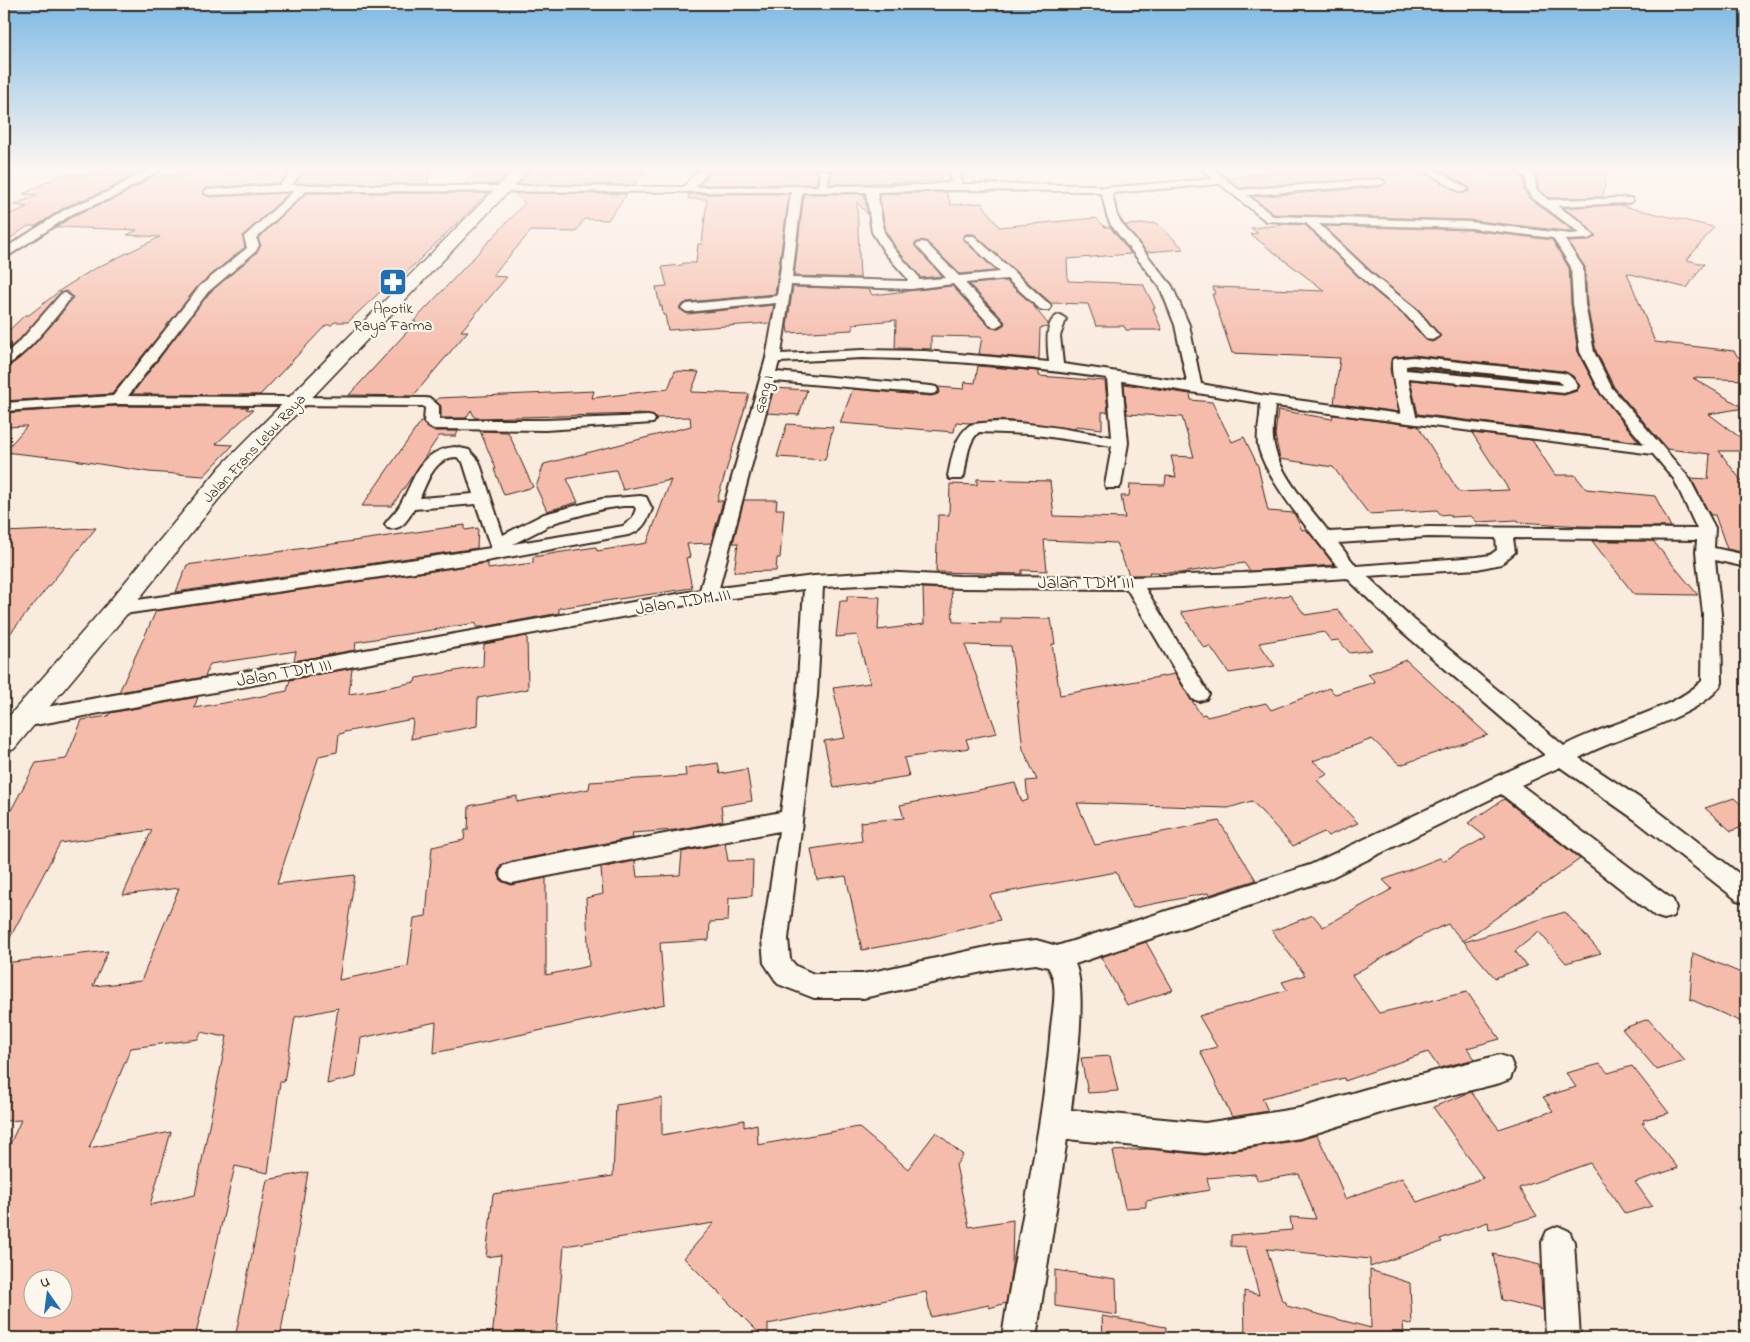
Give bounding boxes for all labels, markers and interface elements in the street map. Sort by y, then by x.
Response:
pharmacy icon: Apotik Raya Farma [378,267,408,297]
place label: Apotik Raya Farma [354,298,432,338]
street label: Gang I [748,373,781,416]
street label: Jalan Frans Lebu Raya [198,389,312,509]
street label: Jalan TDM III [1038,571,1134,597]
street label: Jalan TDM III [634,583,733,623]
street label: Jalan TDM III [235,653,334,695]
north arrow [22,1270,72,1320]
text: U [38,1272,52,1294]

